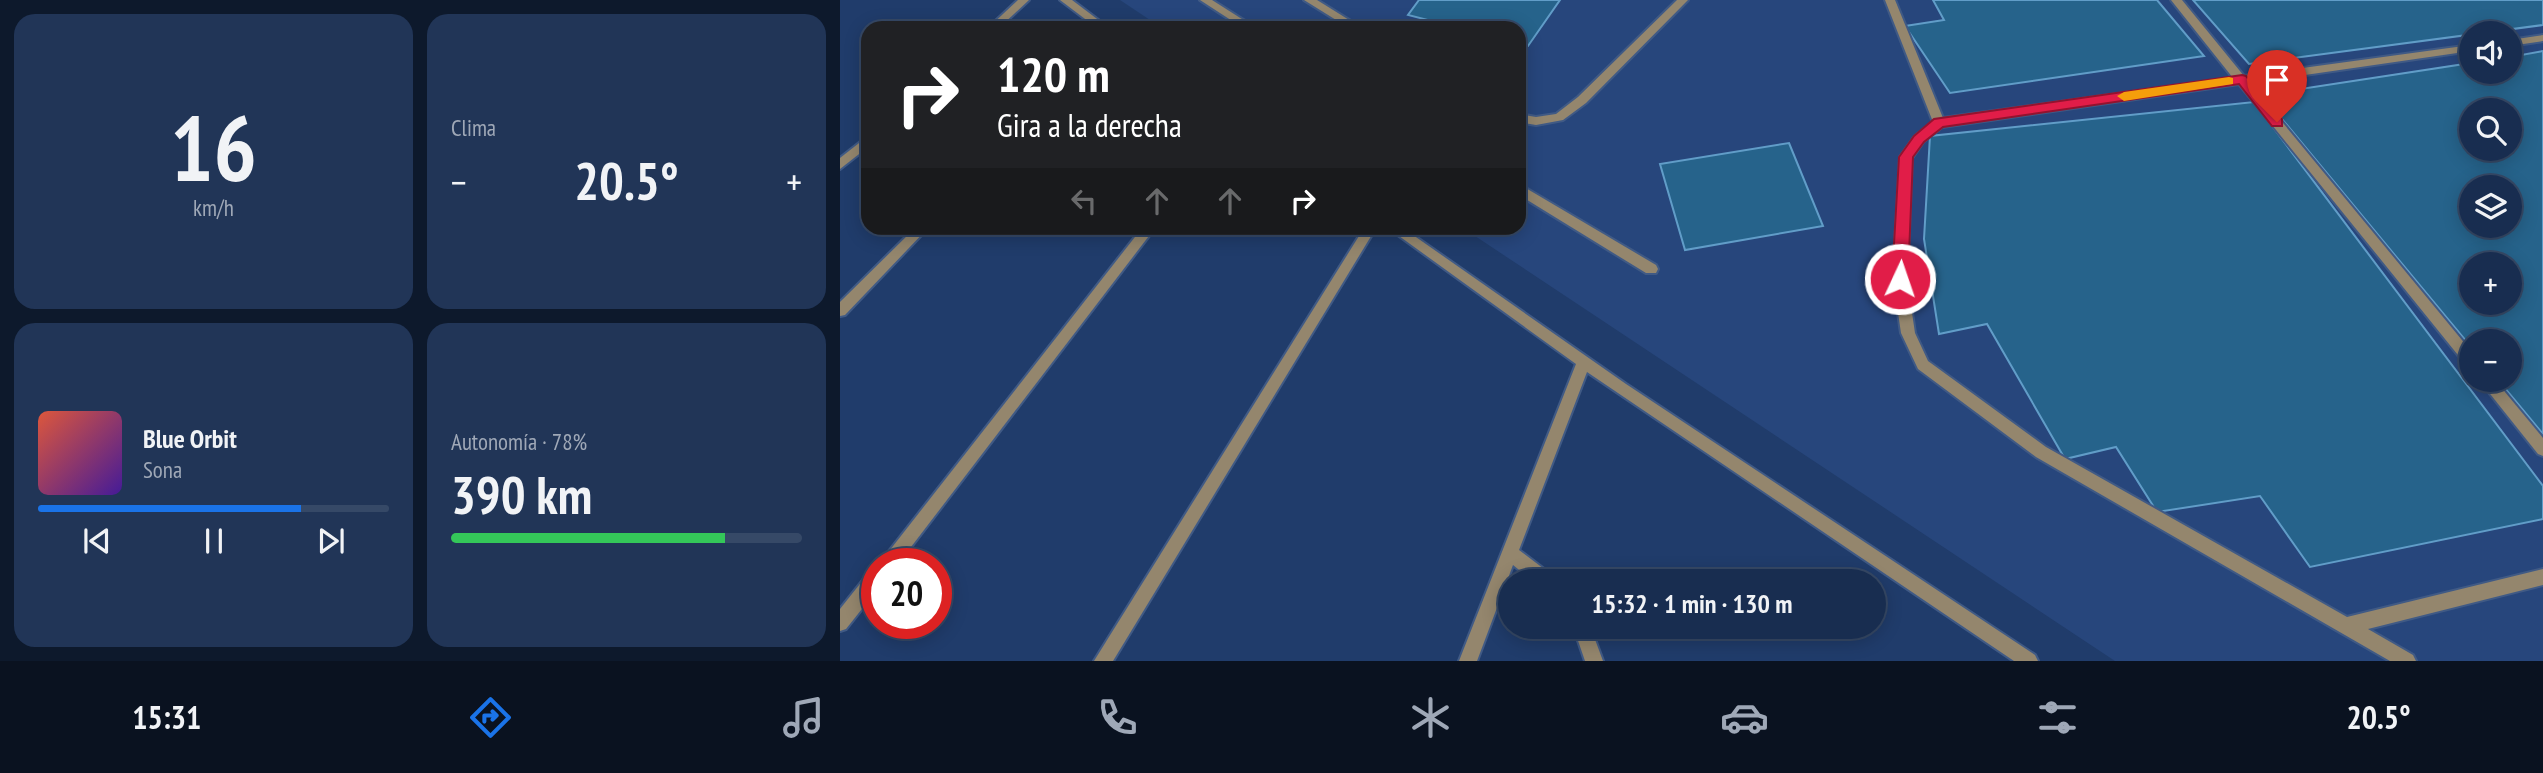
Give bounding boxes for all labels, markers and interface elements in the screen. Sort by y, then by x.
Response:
map controls [2459,21,2522,392]
button: sound [2459,21,2522,84]
text: 120 m [997,42,1110,106]
icon: right [882,49,973,140]
pin [2247,50,2307,122]
icon: arrive [2258,61,2296,99]
text: 16 [170,88,257,206]
button: search [2459,98,2522,161]
text: Gira a la derecha [997,104,1182,146]
text: Clima [451,113,496,142]
text: 20.5° [574,147,679,214]
text: − [451,157,467,206]
text: + [786,157,802,206]
button: layers [2459,175,2522,238]
icon: left [1065,182,1103,220]
icon: ahead [1138,182,1176,220]
icon: ahead [1211,182,1249,220]
icon: right [1284,182,1322,220]
text: km/h [193,193,234,222]
position arrow [1863,242,1937,316]
button: + [2459,252,2522,315]
button: − [2459,329,2522,392]
text: Blue Orbit [143,422,237,455]
text: Autonomía · 78% [451,427,587,456]
text: Sona [143,455,182,484]
text: 390 km [451,461,592,528]
icon: previous [78,522,116,560]
icon: pause [195,522,233,560]
icon: next [312,522,350,560]
speed limit sign: 20 [861,548,952,639]
text: 15:32 · 1 min · 130 m [1592,587,1792,620]
icon: directions [466,693,515,742]
icon: music [779,693,828,742]
icon: phone [1093,693,1142,742]
icon: climate [1406,693,1455,742]
icon: car [1720,693,1769,742]
icon: filters [2033,693,2082,742]
text: 15:31 [132,696,201,738]
text: 20.5° [2346,696,2411,738]

